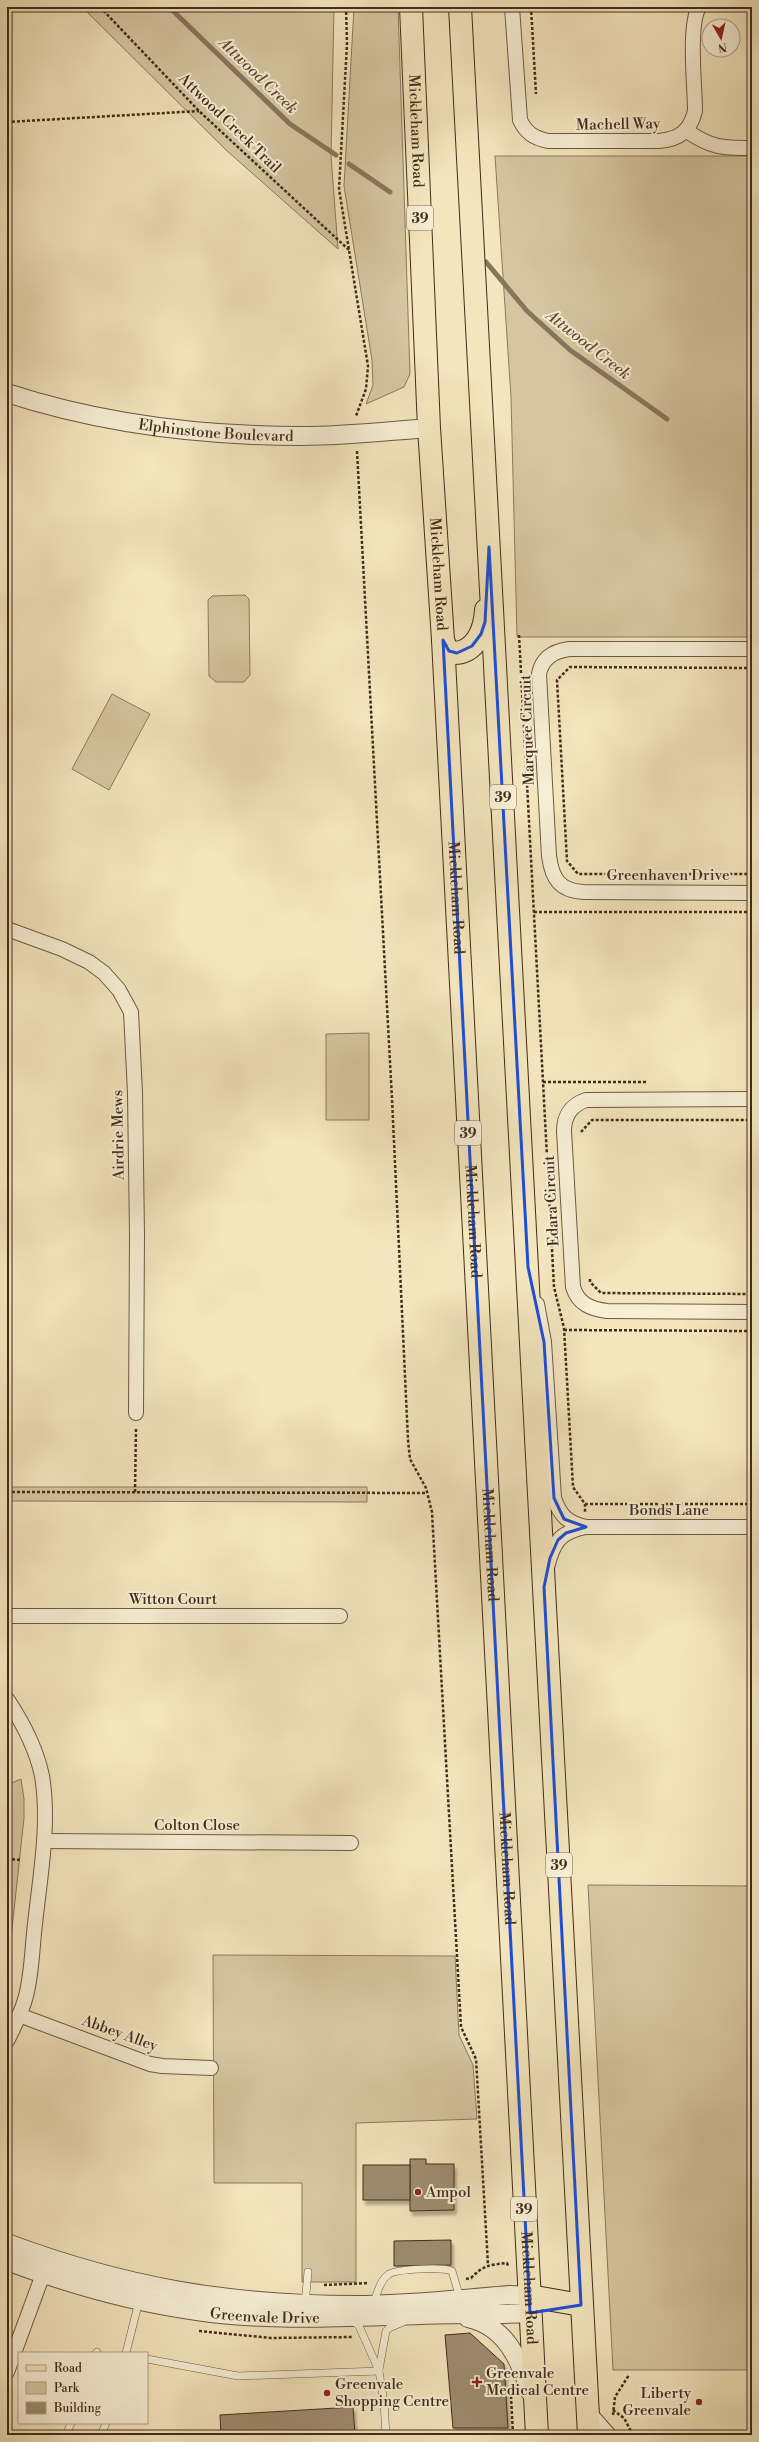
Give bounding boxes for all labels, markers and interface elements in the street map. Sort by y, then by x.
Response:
north arrow [701,18,741,58]
water label: Attwood Creek [213,32,302,118]
text: N [717,39,728,55]
street label: Attwood Creek Trail [174,69,285,178]
street label: Mickleham Road [404,74,428,188]
street label: Machell Way [576,114,661,135]
road number: 39 [407,206,433,230]
water label: Attwood Creek [541,304,635,384]
street label: Elphinstone Boulevard [137,415,294,446]
street label: Mickleham Road [425,517,451,632]
street label: Marquee Circuit [516,673,539,786]
road number: 39 [490,785,516,809]
street label: Mickleham Road [444,841,468,955]
street label: Greenhaven Drive [607,866,729,885]
street label: Airdrie Mews [108,1090,129,1181]
road number: 39 [455,1121,481,1145]
street label: Edara Circuit [540,1154,563,1247]
street label: Mickleham Road [460,1164,485,1279]
street label: Mickleham Road [477,1488,502,1602]
street label: Bonds Lane [628,1501,709,1520]
street label: Witton Court [128,1590,218,1609]
street label: Mickleham Road [494,1811,519,1926]
street label: Colton Close [154,1816,240,1835]
road number: 39 [546,1853,572,1877]
street label: Abbey Alley [79,2011,161,2056]
place label: Ampol [425,2183,471,2202]
marker: Ampol [413,2187,423,2197]
road number: 39 [511,2197,537,2221]
street label: Mickleham Road [516,2231,541,2345]
street label: Greenvale Drive [209,2304,320,2328]
legend [18,2352,148,2424]
text: Road [54,2361,82,2376]
place label: Greenvale Medical Centre [486,2364,589,2400]
place label: Greenvale Shopping Centre [335,2375,449,2411]
marker: Greenvale Medical Centre [471,2376,483,2388]
text: Park [54,2381,80,2396]
place label: Liberty Greenvale [623,2384,692,2420]
marker: Greenvale Shopping Centre [322,2388,332,2398]
marker: Liberty Greenvale [694,2397,704,2407]
text: Building [53,2401,102,2416]

